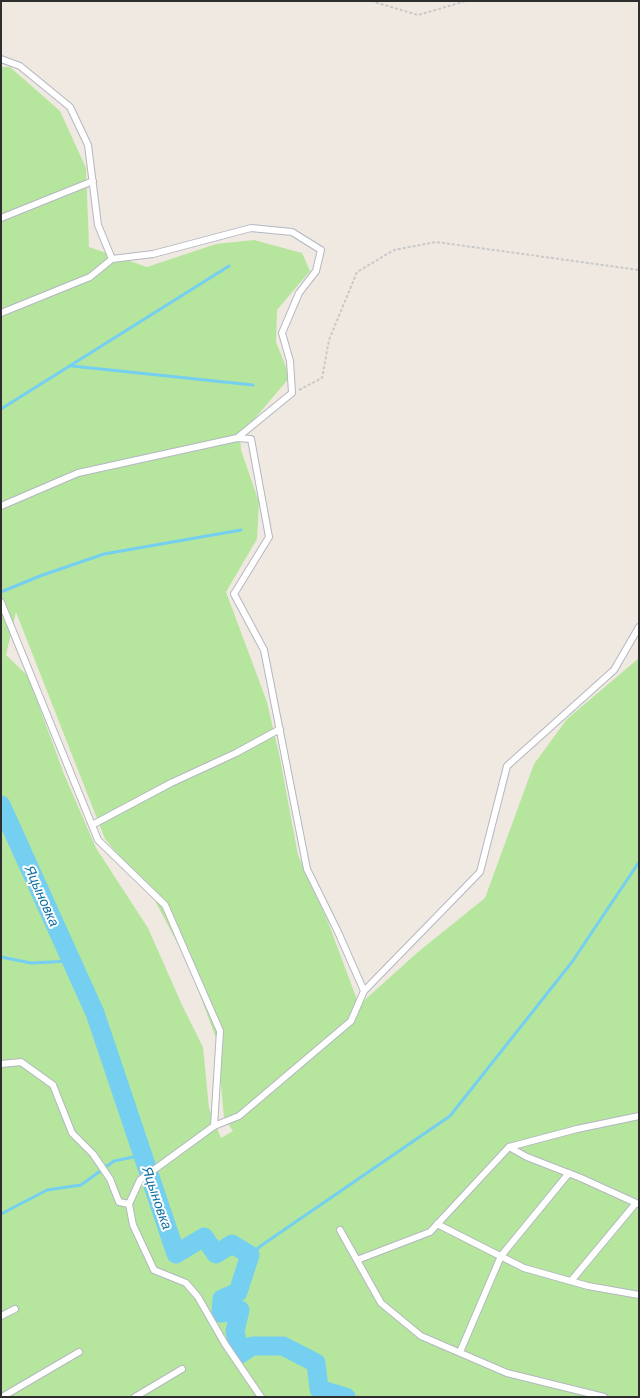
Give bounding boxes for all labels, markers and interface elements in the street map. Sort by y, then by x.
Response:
water label: Яцыновка [21,863,63,929]
water label: Яцыновка [138,1165,176,1231]

